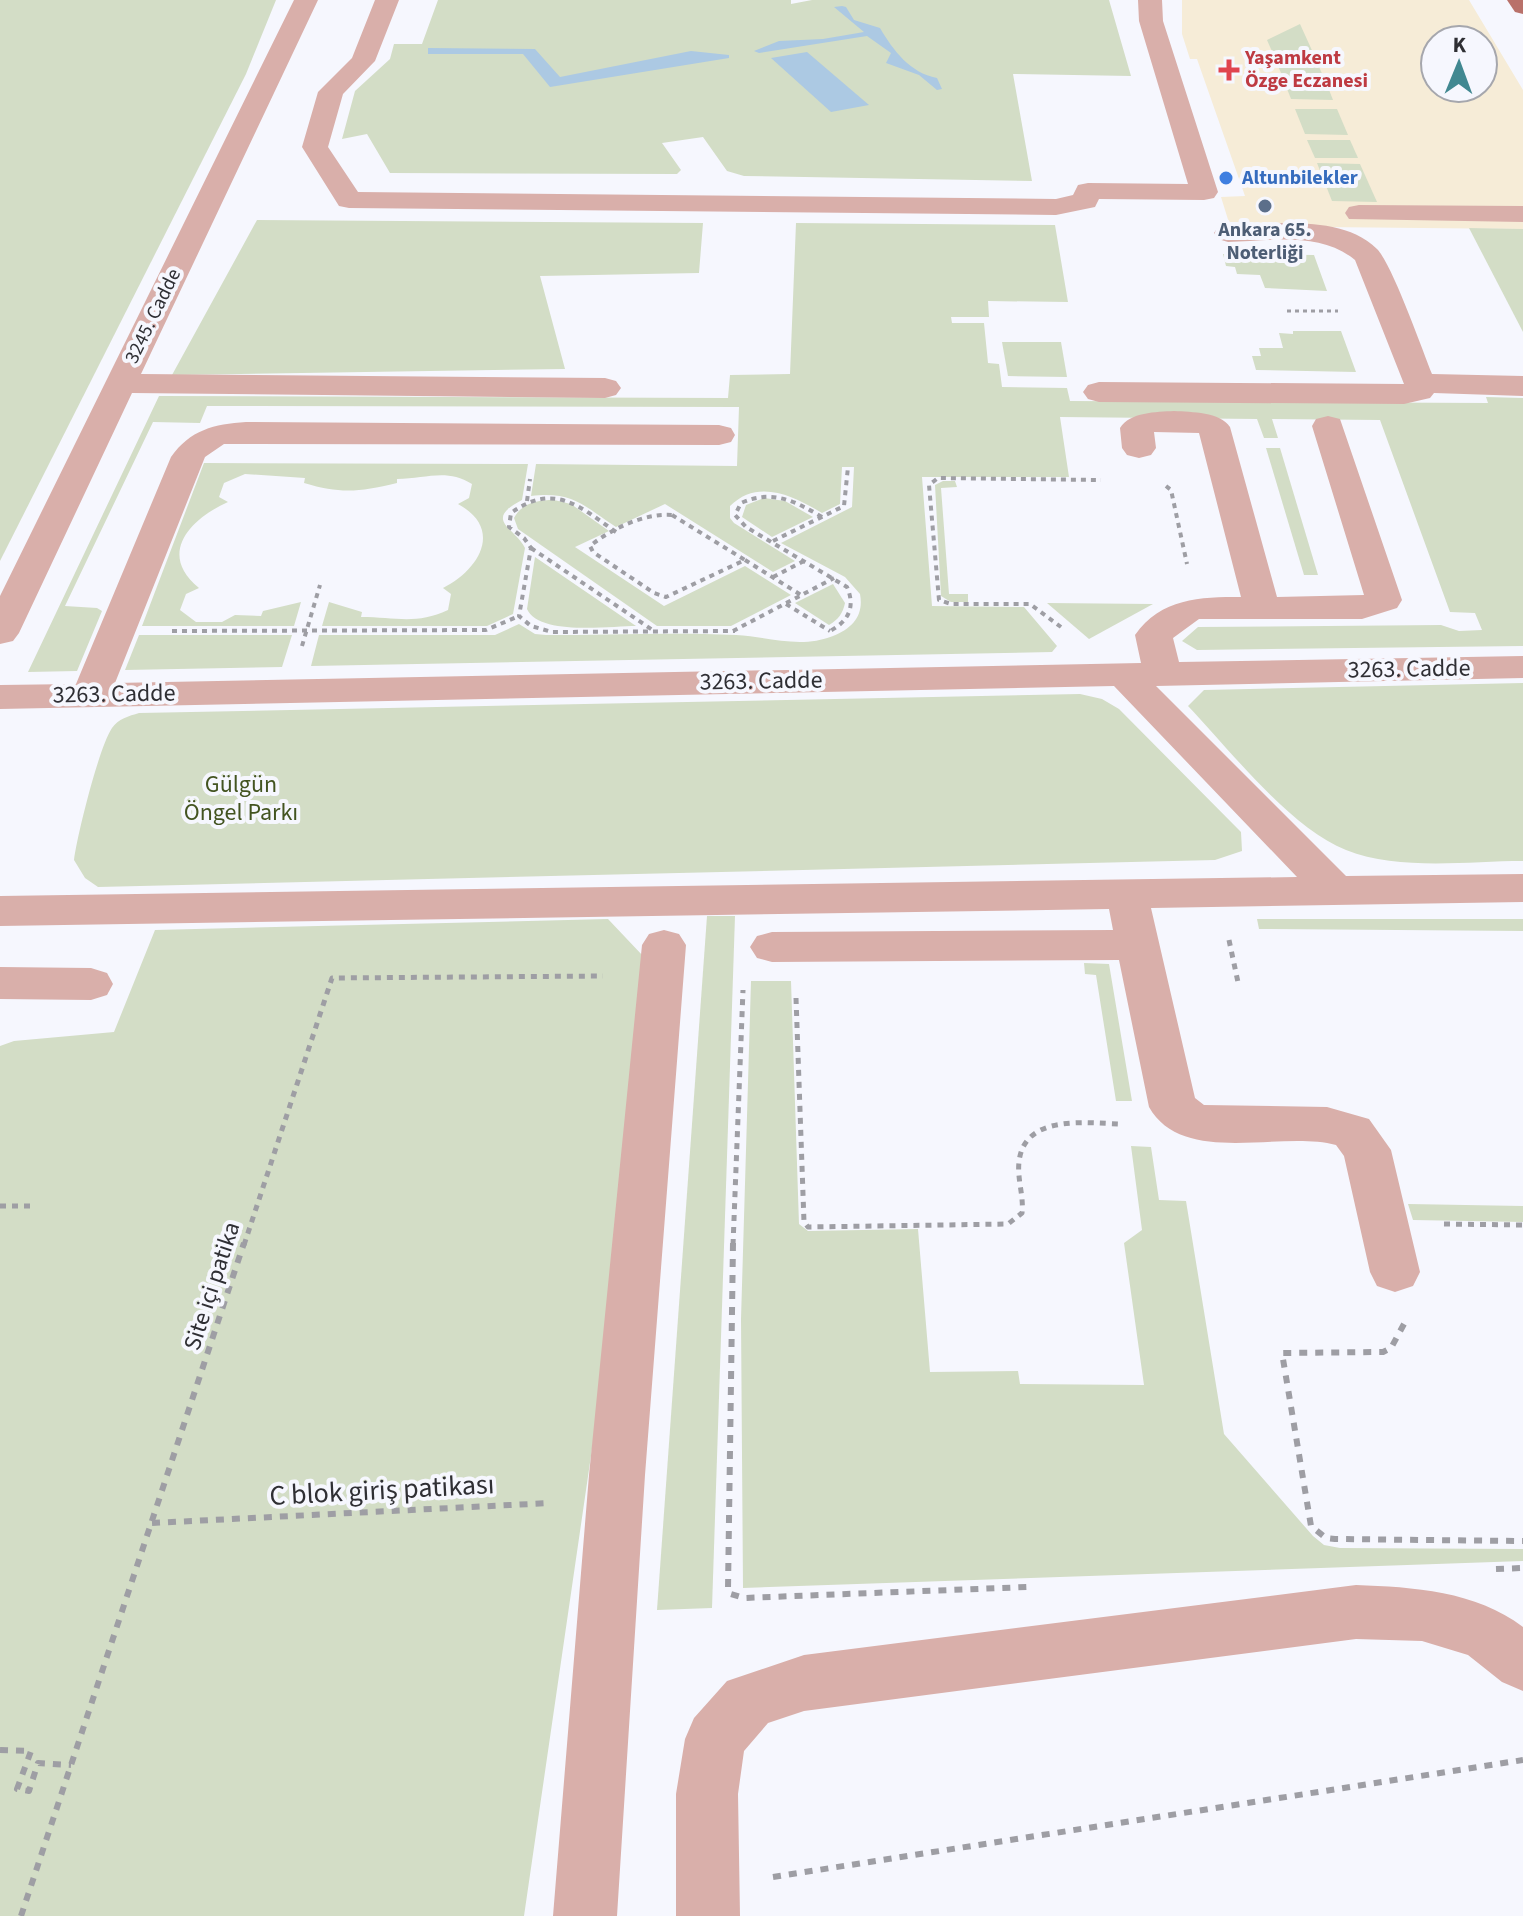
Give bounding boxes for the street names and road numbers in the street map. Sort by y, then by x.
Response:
street label: 3245. Cadde [118,264,188,368]
street label: 3263. Cadde [1347,650,1471,688]
street label: 3263. Cadde [699,662,823,700]
street label: 3263. Cadde [52,675,176,713]
street label: Site içi patika [175,1217,249,1355]
street label: C blok giriş patikası [268,1464,496,1516]

